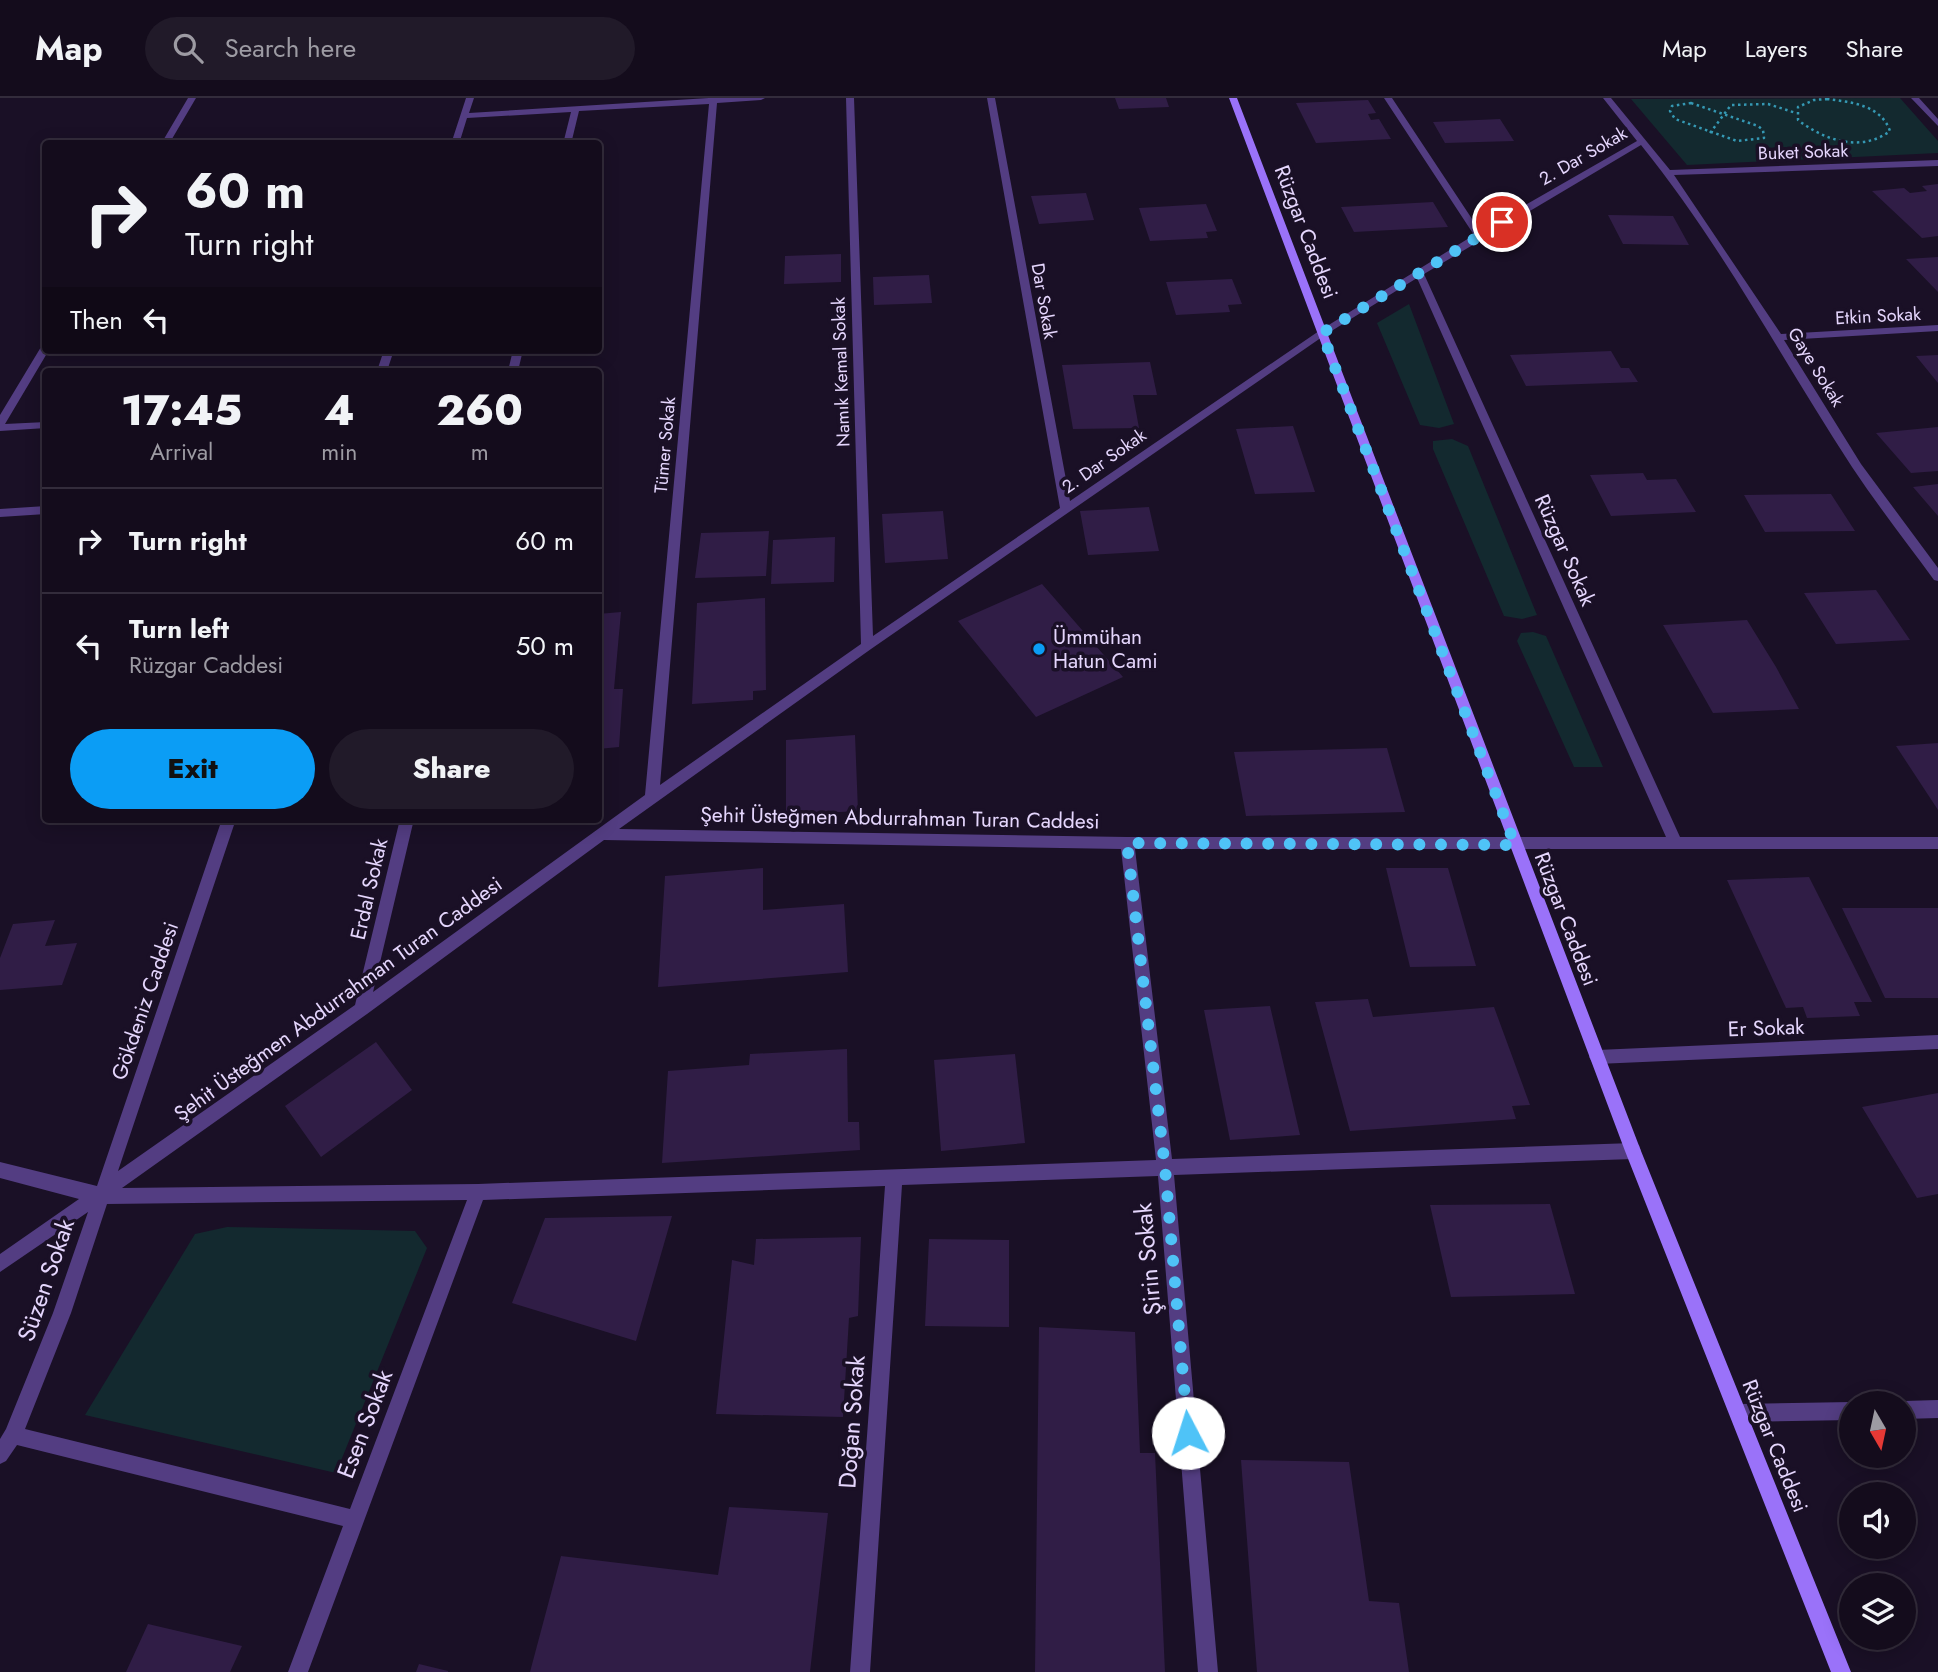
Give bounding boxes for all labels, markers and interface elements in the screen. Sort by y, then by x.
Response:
search box [145,17,635,80]
text: Map [35,25,103,72]
icon: search [169,29,207,67]
text: Search here [225,29,356,67]
text: Map [1662,31,1707,66]
text: Layers [1745,31,1807,66]
text: Share [1845,31,1903,66]
street label: 2. Dar Sokak [1534,120,1632,192]
street label: Buket Sokak [1757,137,1849,167]
text: 60 m [185,156,305,226]
street label: Rüzgar Caddesi [1267,161,1345,303]
icon: right [70,168,161,259]
pin [1472,192,1532,252]
icon: arrive [1483,203,1521,241]
text: Turn right [185,221,314,267]
street label: Dar Sokak [1025,261,1063,341]
street label: Namık Kemal Sokak [825,297,857,447]
text: Then [70,301,123,339]
icon: left [137,301,175,339]
street label: Etkin Sokak [1834,301,1922,331]
street label: Gaye Sokak [1781,322,1851,412]
text: 17:45 [121,380,242,441]
text: 4 [324,380,355,441]
text: 260 [436,380,523,441]
street label: Tümer Sokak [648,396,682,494]
street label: 2. Dar Sokak [1057,422,1152,500]
text: Arrival [150,435,213,469]
text: min [321,435,357,469]
text: m [471,435,489,469]
street label: Rüzgar Sokak [1527,489,1603,611]
icon: right [70,522,108,560]
text: Turn right [129,522,247,560]
text: 60 m [515,522,574,560]
text: Turn left [129,610,229,648]
place label: Ümmühan Hatun Cami [1053,622,1158,676]
icon: left [70,627,108,665]
text: 50 m [516,627,574,665]
marker: Ümmühan Hatun Cami [1031,641,1047,657]
text: Rüzgar Caddesi [129,648,283,682]
button: Exit [70,729,315,809]
button: Share [329,729,574,809]
street label: Şehit Üsteğmen Abdurrahman Turan Caddesi [700,800,1100,836]
street label: Erdal Sokak [343,834,395,943]
street label: Rüzgar Caddesi [1527,848,1605,990]
street label: Şehit Üsteğmen Abdurrahman Turan Caddesi [168,870,508,1128]
street label: Gökdeniz Caddesi [104,918,186,1084]
street label: Er Sokak [1727,1012,1806,1044]
street label: Şirin Sokak [1125,1201,1170,1317]
street label: Süzen Sokak [8,1213,83,1346]
street label: Doğan Sokak [829,1354,874,1490]
street label: Esen Sokak [328,1364,401,1483]
street label: Rüzgar Caddesi [1735,1375,1815,1517]
north arrow [1839,1391,1916,1468]
map controls [1839,1391,1916,1650]
position arrow [1151,1396,1225,1470]
button: sound [1839,1482,1916,1559]
button: layers [1839,1573,1916,1650]

